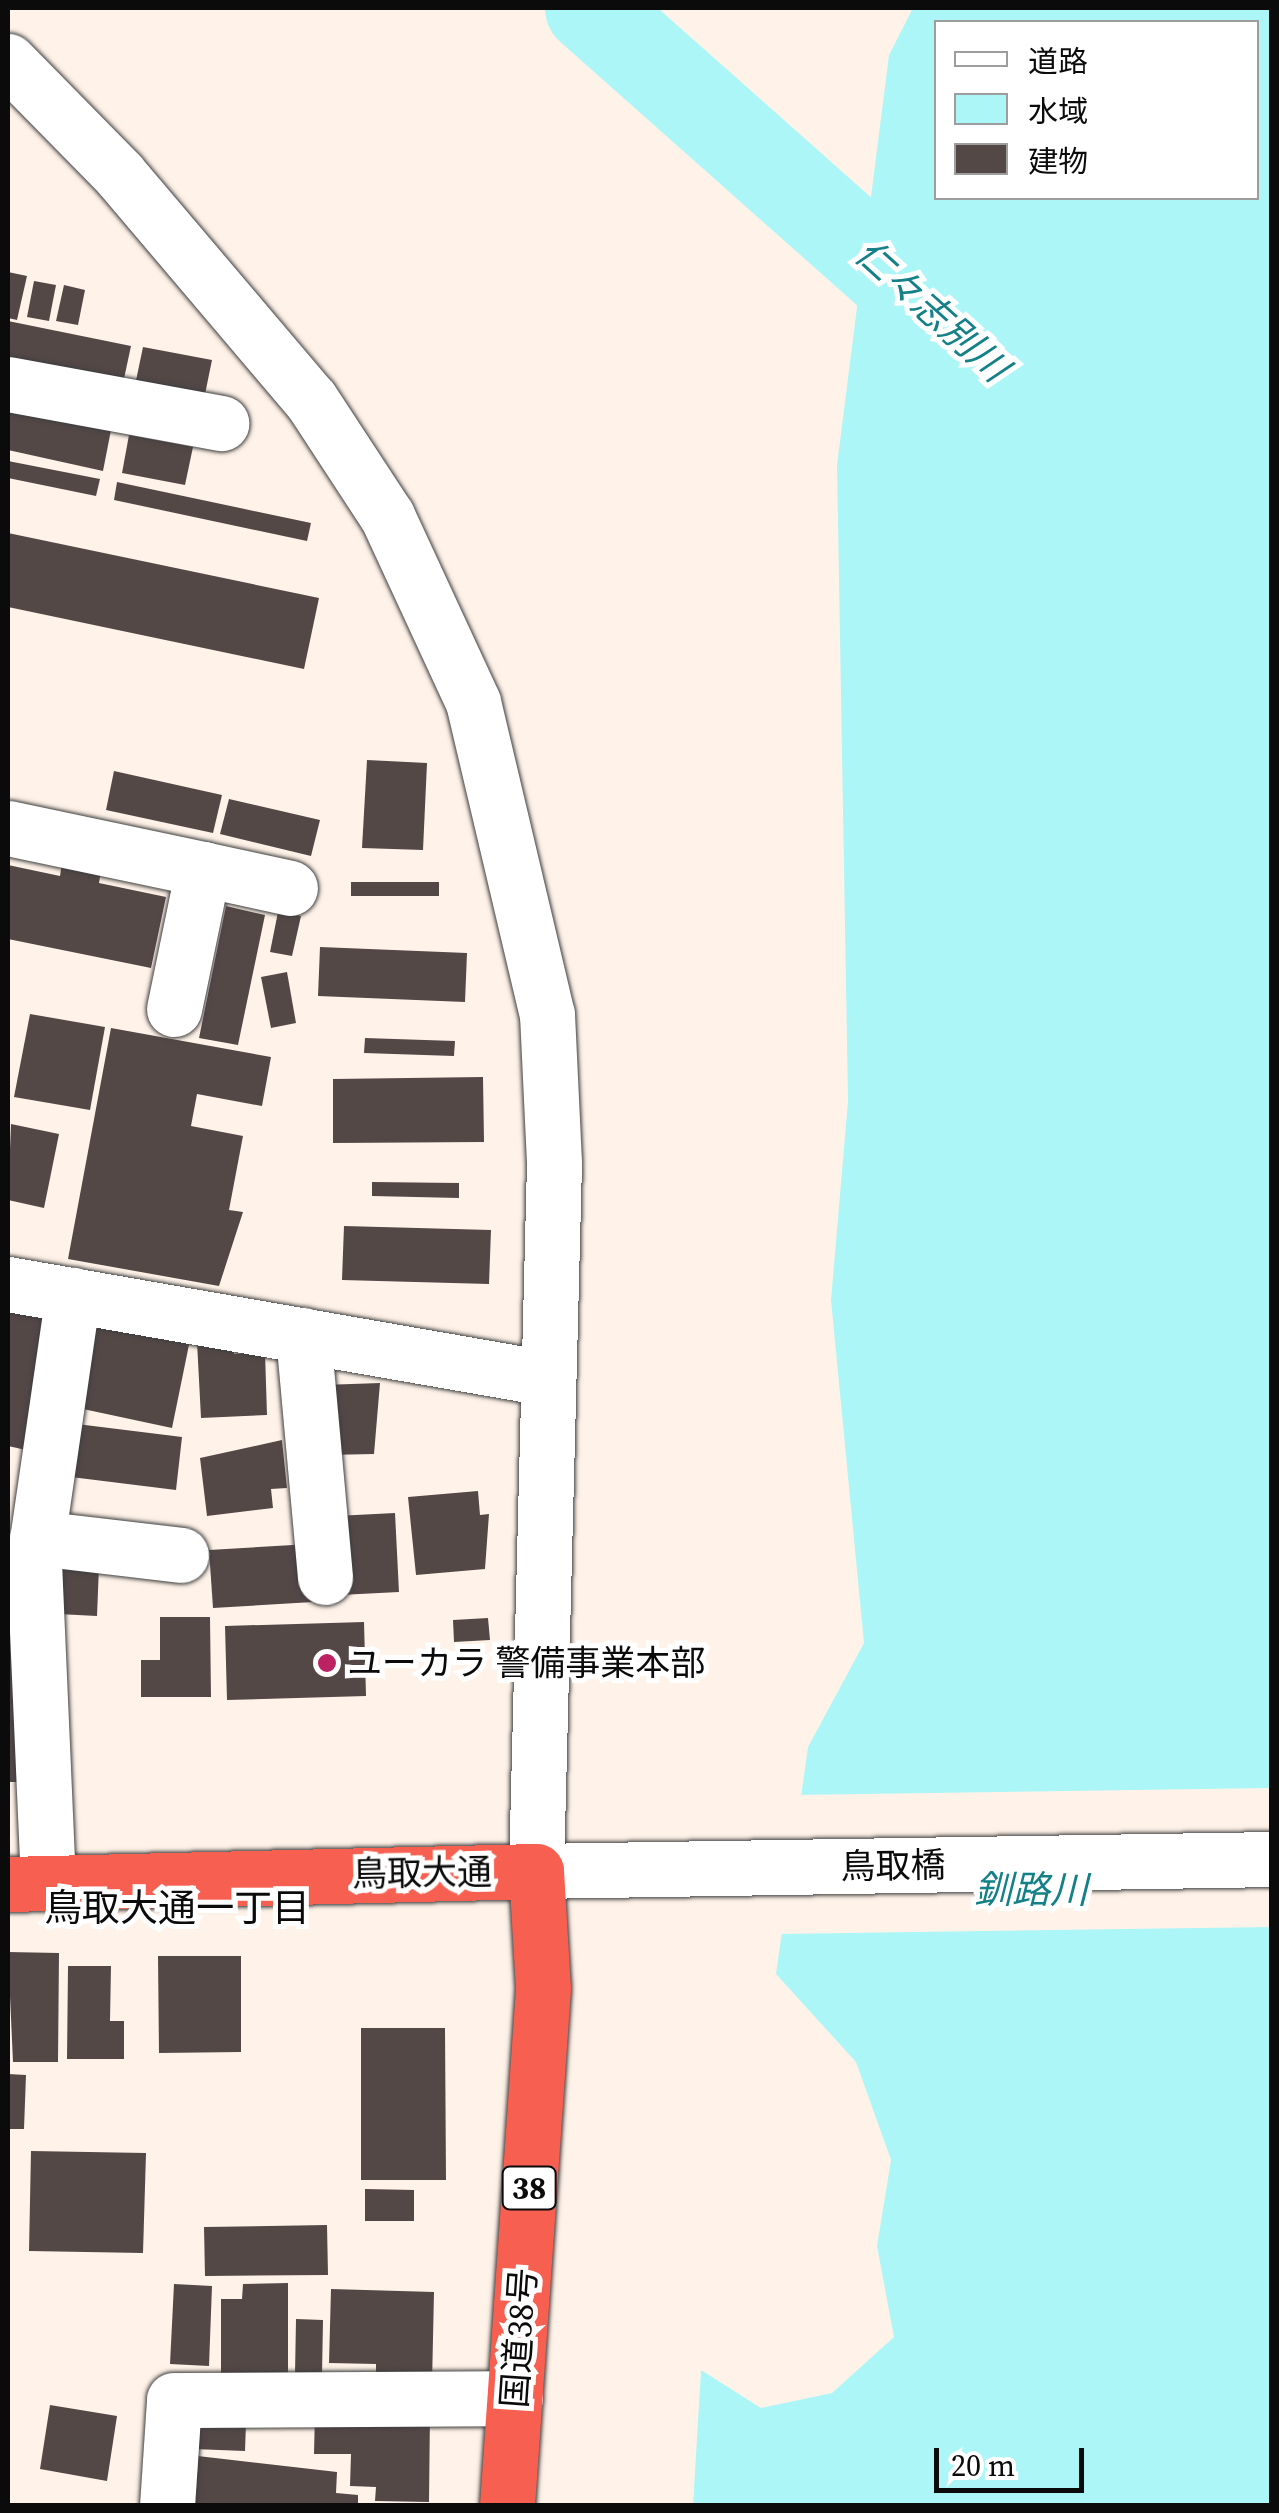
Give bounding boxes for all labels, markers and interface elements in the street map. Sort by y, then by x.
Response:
legend [934,20,1259,200]
text: 道路 [1028,41,1088,82]
text: 水域 [1028,91,1088,132]
text: 建物 [1028,141,1088,182]
water label: 仁々志別川 [845,230,1017,392]
place label: ユーカラ 警備事業本部 [347,1642,705,1684]
marker: ユーカラ 警備事業本部 [316,1652,338,1674]
street label: 鳥取橋 [840,1844,946,1888]
street label: 鳥取大通 [352,1851,492,1895]
water label: 釧路川 [974,1868,1088,1914]
district label: 鳥取大通一丁目 [44,1886,310,1932]
road number: 38 [502,2161,556,2215]
street label: 国道38号 [493,2267,545,2409]
scale bar [939,2428,1089,2490]
text: 20 m [951,2445,1015,2486]

